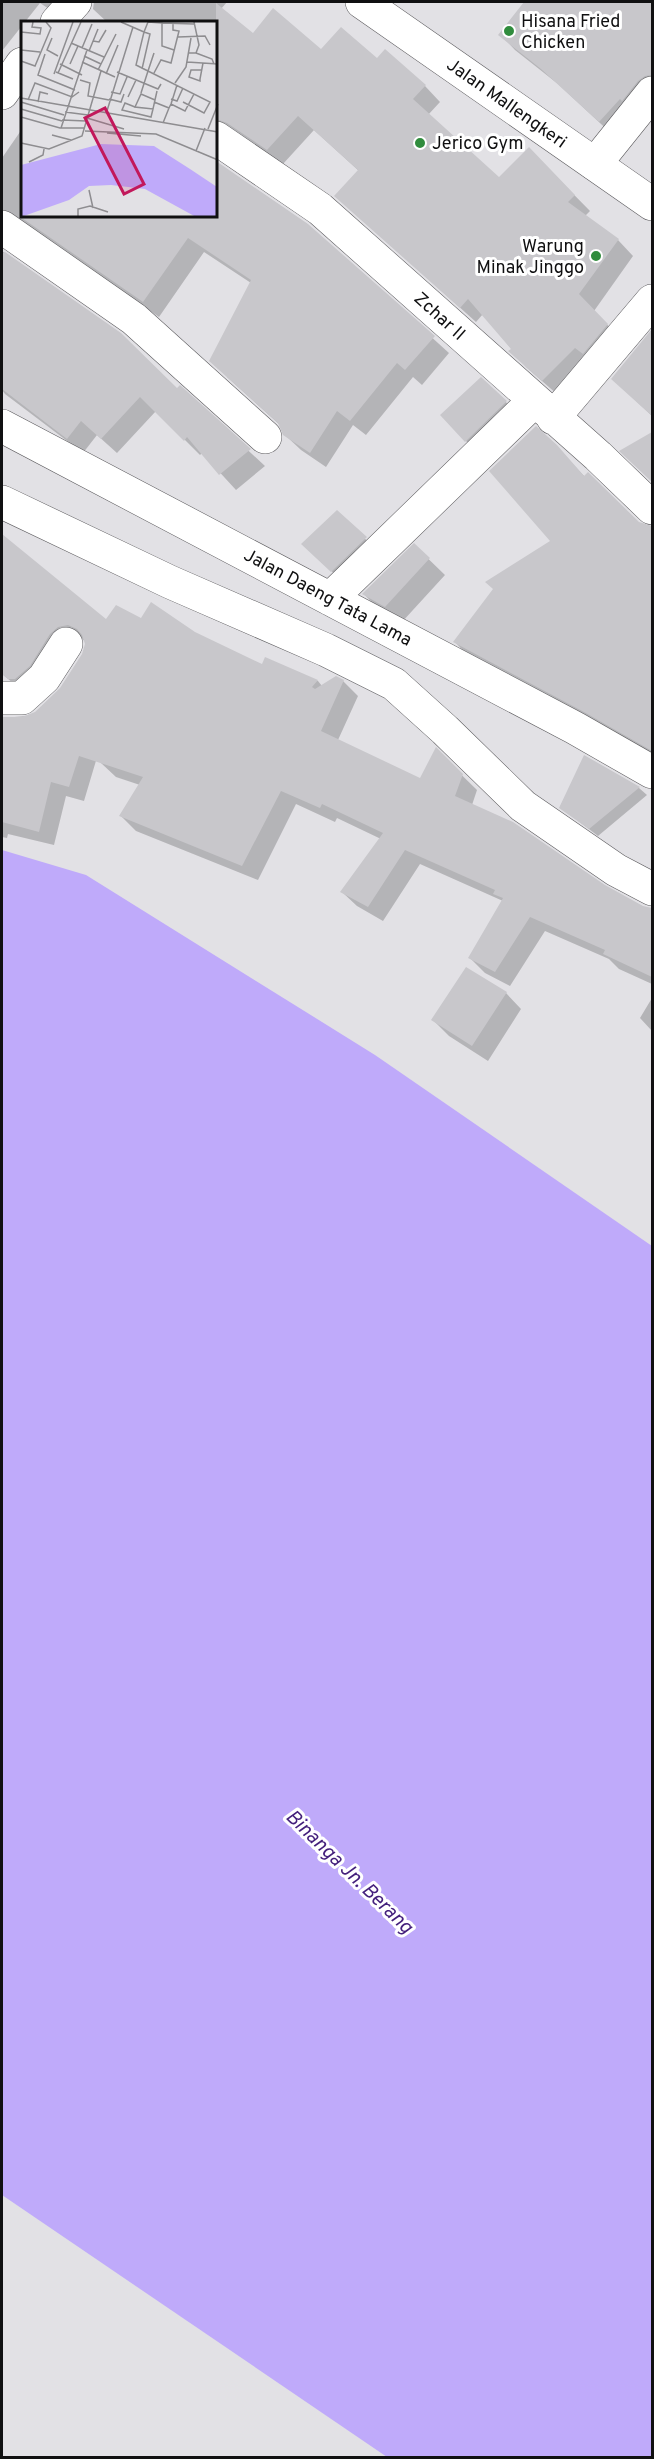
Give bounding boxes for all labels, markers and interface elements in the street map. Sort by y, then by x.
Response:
place label: Hisana Fried Chicken [521,11,620,55]
inset map [21,21,218,218]
marker: Hisana Fried Chicken [502,24,516,38]
street label: Jalan Mallengkeri [442,54,571,154]
place label: Jerico Gym [432,133,524,156]
marker: Jerico Gym [413,136,427,150]
place label: Warung Minak Jinggo [477,236,584,280]
marker: Warung Minak Jinggo [589,249,603,263]
street label: Zchar II [408,288,470,346]
street label: Jalan Daeng Tata Lama [239,544,415,652]
water label: Binanga Jn. Berang [279,1805,419,1941]

